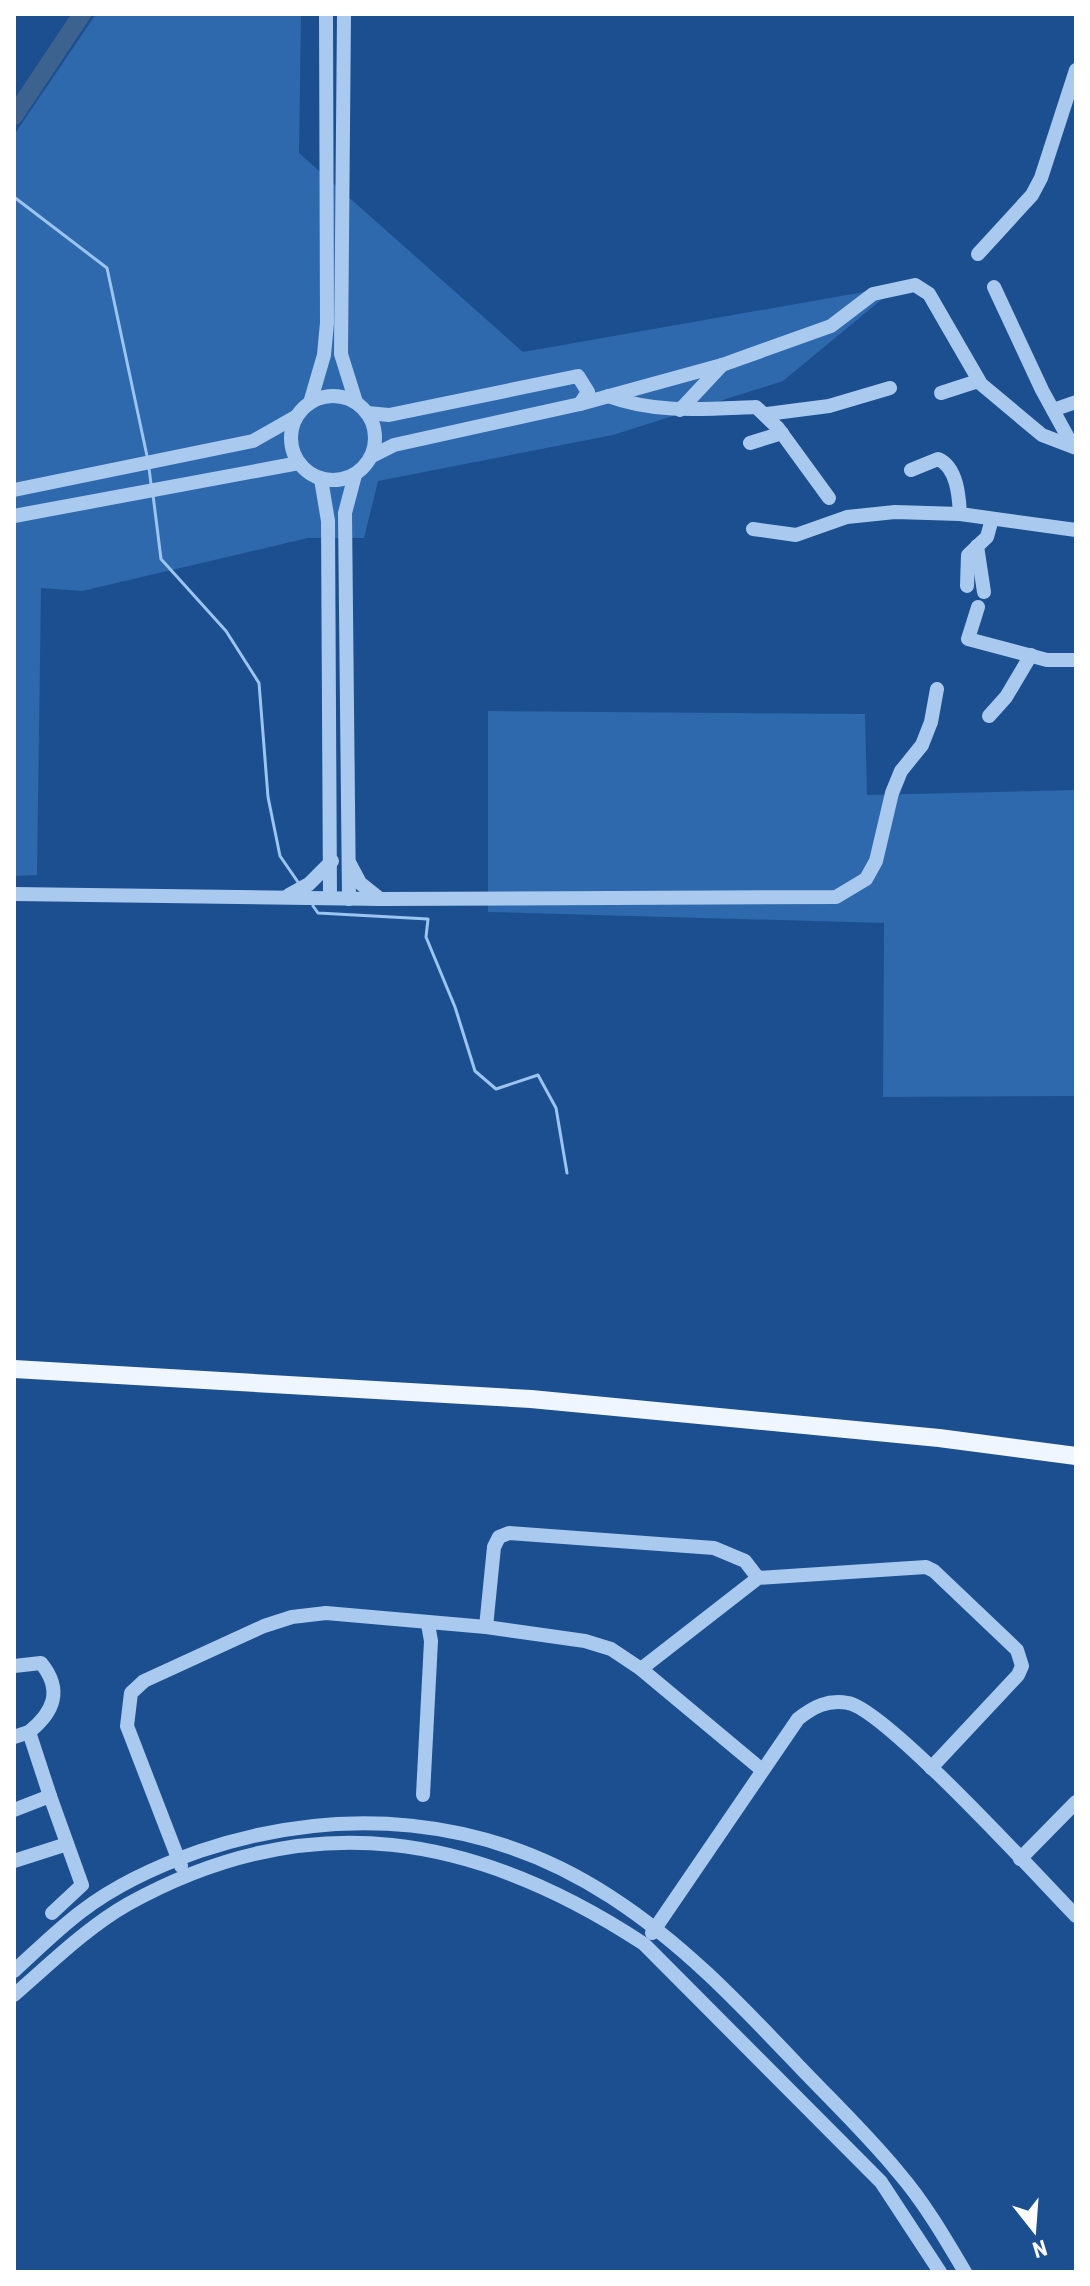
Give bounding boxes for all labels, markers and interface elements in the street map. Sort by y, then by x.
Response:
north arrow [994,2190,1074,2270]
text: N [1030,2235,1050,2263]

